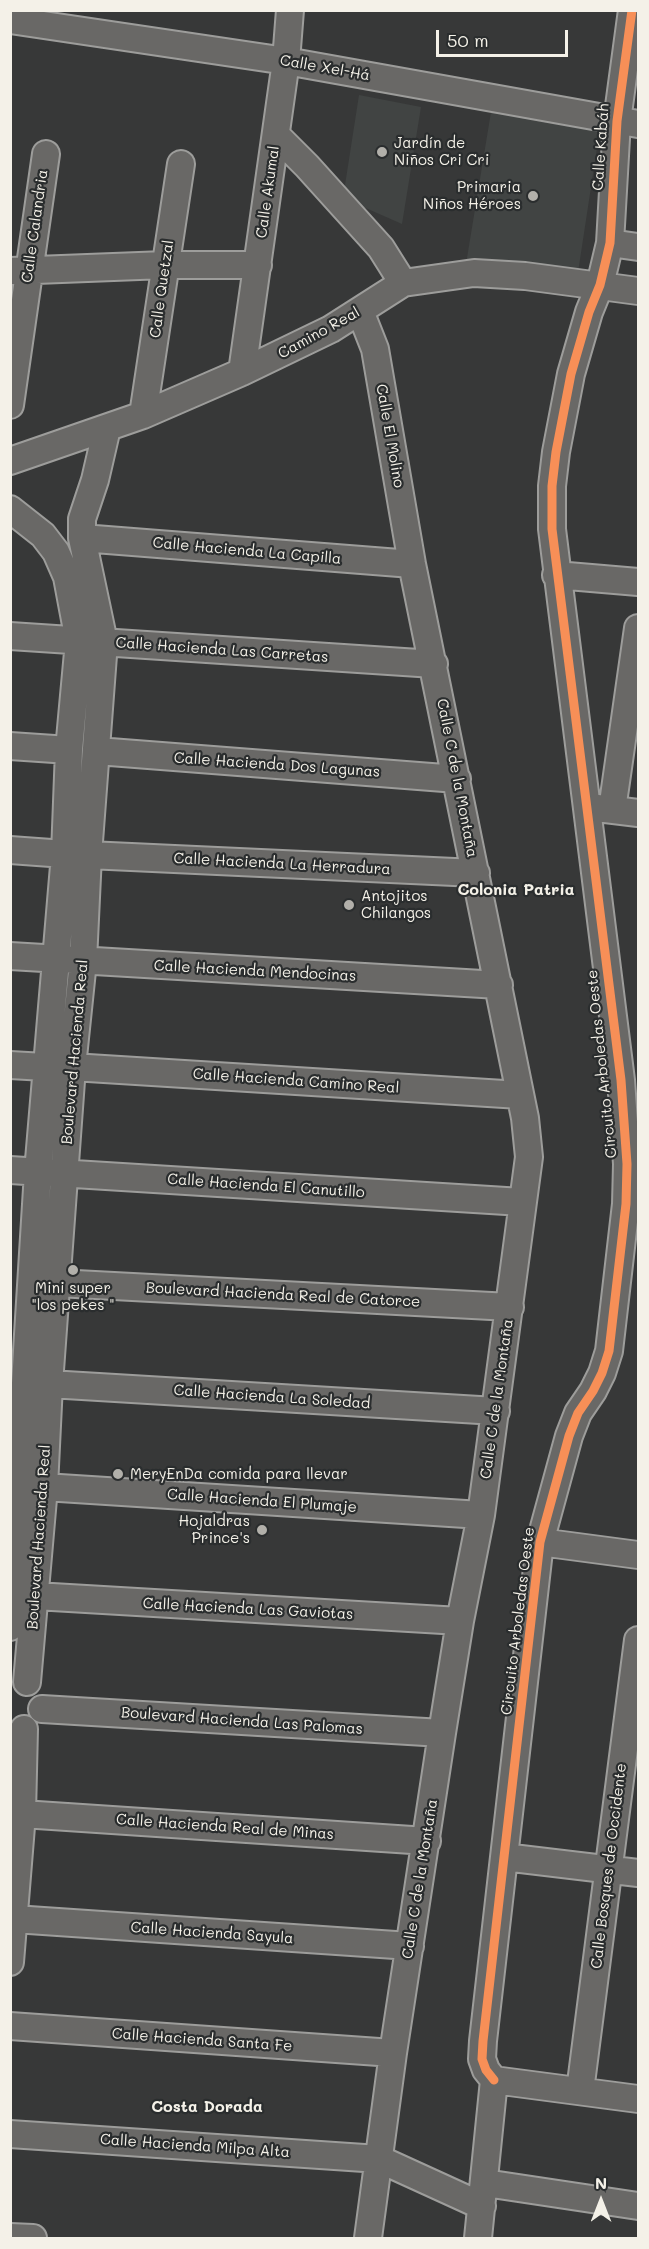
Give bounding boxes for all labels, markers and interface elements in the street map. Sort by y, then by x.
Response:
scale bar [439,18,571,56]
text: 50 m [447,28,489,52]
street label: Calle Xel-Há [279,51,371,85]
street label: Calle Kabáh [589,103,613,191]
place label: Jardín de Niños Cri Cri [394,134,489,169]
street label: Calle Akumal [253,145,283,239]
marker: Jardín de Niños Cri Cri [375,145,389,159]
street label: Calle Calandria [18,168,52,284]
place label: Primaria Niños Héroes [423,178,521,213]
marker: Primaria Niños Héroes [526,189,540,203]
street label: Calle Quetzal [146,239,178,339]
street label: Camino Real [275,303,363,363]
street label: Calle El Molino [372,383,408,489]
street label: Calle Hacienda La Capilla [152,534,342,568]
street label: Calle Hacienda Las Carretas [115,634,329,666]
street label: Calle C de la Montaña [433,697,481,859]
street label: Calle Hacienda Dos Lagunas [173,749,381,781]
street label: Calle Hacienda La Herradura [173,849,391,879]
district label: Colonia Patria [457,880,575,900]
place label: Antojitos Chilangos [361,887,431,922]
marker: Antojitos Chilangos [342,898,356,912]
street label: Calle Hacienda Mendocinas [153,957,357,985]
street label: Boulevard Hacienda Real [58,959,92,1145]
street label: Circuito Arboledas Oeste [583,969,621,1159]
street label: Calle Hacienda Camino Real [192,1065,400,1097]
street label: Calle Hacienda El Canutillo [167,1170,365,1202]
marker: Mini super "los pekes " [66,1263,80,1277]
place label: Mini super "los pekes " [31,1279,115,1314]
street label: Boulevard Hacienda Real de Catorce [145,1279,421,1311]
street label: Calle C de la Montaña [477,1318,517,1480]
street label: Calle Hacienda La Soledad [173,1381,371,1413]
street label: Boulevard Hacienda Real [24,1444,54,1630]
place label: MeryEnDa comida para llevar [130,1465,348,1483]
marker: MeryEnDa comida para llevar [111,1467,125,1481]
street label: Calle Hacienda El Plumaje [166,1485,358,1517]
place label: Hojaldras Prince's [179,1512,250,1547]
marker: Hojaldras Prince's [255,1523,269,1537]
street label: Circuito Arboledas Oeste [498,1526,538,1716]
street label: Calle Hacienda Las Gaviotas [142,1594,354,1624]
street label: Boulevard Hacienda Las Palomas [120,1704,364,1738]
street label: Calle Bosques de Occidente [587,1762,631,1970]
street label: Calle C de la Montaña [398,1798,442,1960]
street label: Calle Hacienda Real de Minas [116,1810,334,1844]
street label: Calle Hacienda Sayula [130,1918,294,1948]
street label: Calle Hacienda Santa Fe [111,2025,293,2055]
district label: Costa Dorada [151,2097,263,2117]
street label: Calle Hacienda Milpa Alta [100,2130,290,2162]
north arrow [571,2171,631,2231]
text: N [595,2172,607,2193]

